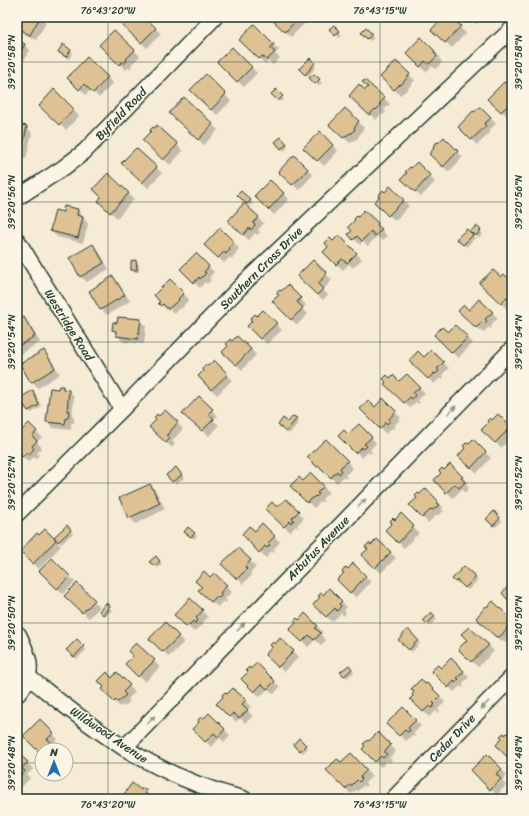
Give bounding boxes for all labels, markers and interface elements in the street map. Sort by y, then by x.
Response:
text: 76°43'20"W [80,2,136,20]
text: 76°43'15"W [353,2,407,20]
text: 39°20'58"N [3,34,21,89]
text: 39°20'58"N [510,34,528,89]
street label: Byfield Road [90,81,153,146]
text: 39°20'56"N [3,175,21,229]
text: 39°20'56"N [510,175,528,229]
street label: Southern Cross Drive [214,221,308,315]
street label: Westridge Road [38,285,100,366]
text: 39°20'54"N [3,314,21,370]
text: 39°20'54"N [510,314,528,370]
one-way arrow [447,405,457,415]
text: 39°20'52"N [3,456,21,510]
text: 39°20'52"N [510,456,528,510]
one-way arrow [357,498,366,508]
street label: Arbutus Avenue [280,510,355,587]
text: 39°20'50"N [3,595,21,651]
text: 39°20'50"N [510,595,528,651]
one-way arrow [237,622,246,632]
one-way arrow [481,700,490,709]
street label: Wildwood Avenue [65,701,153,770]
street label: Cedar Drive [423,708,481,768]
one-way arrow [146,715,156,725]
text: 39°20'48"N [3,735,21,791]
text: 39°20'48"N [510,735,528,791]
north arrow [34,742,74,782]
text: N [49,743,58,762]
text: 76°43'20"W [80,796,136,814]
text: 76°43'15"W [353,796,407,814]

